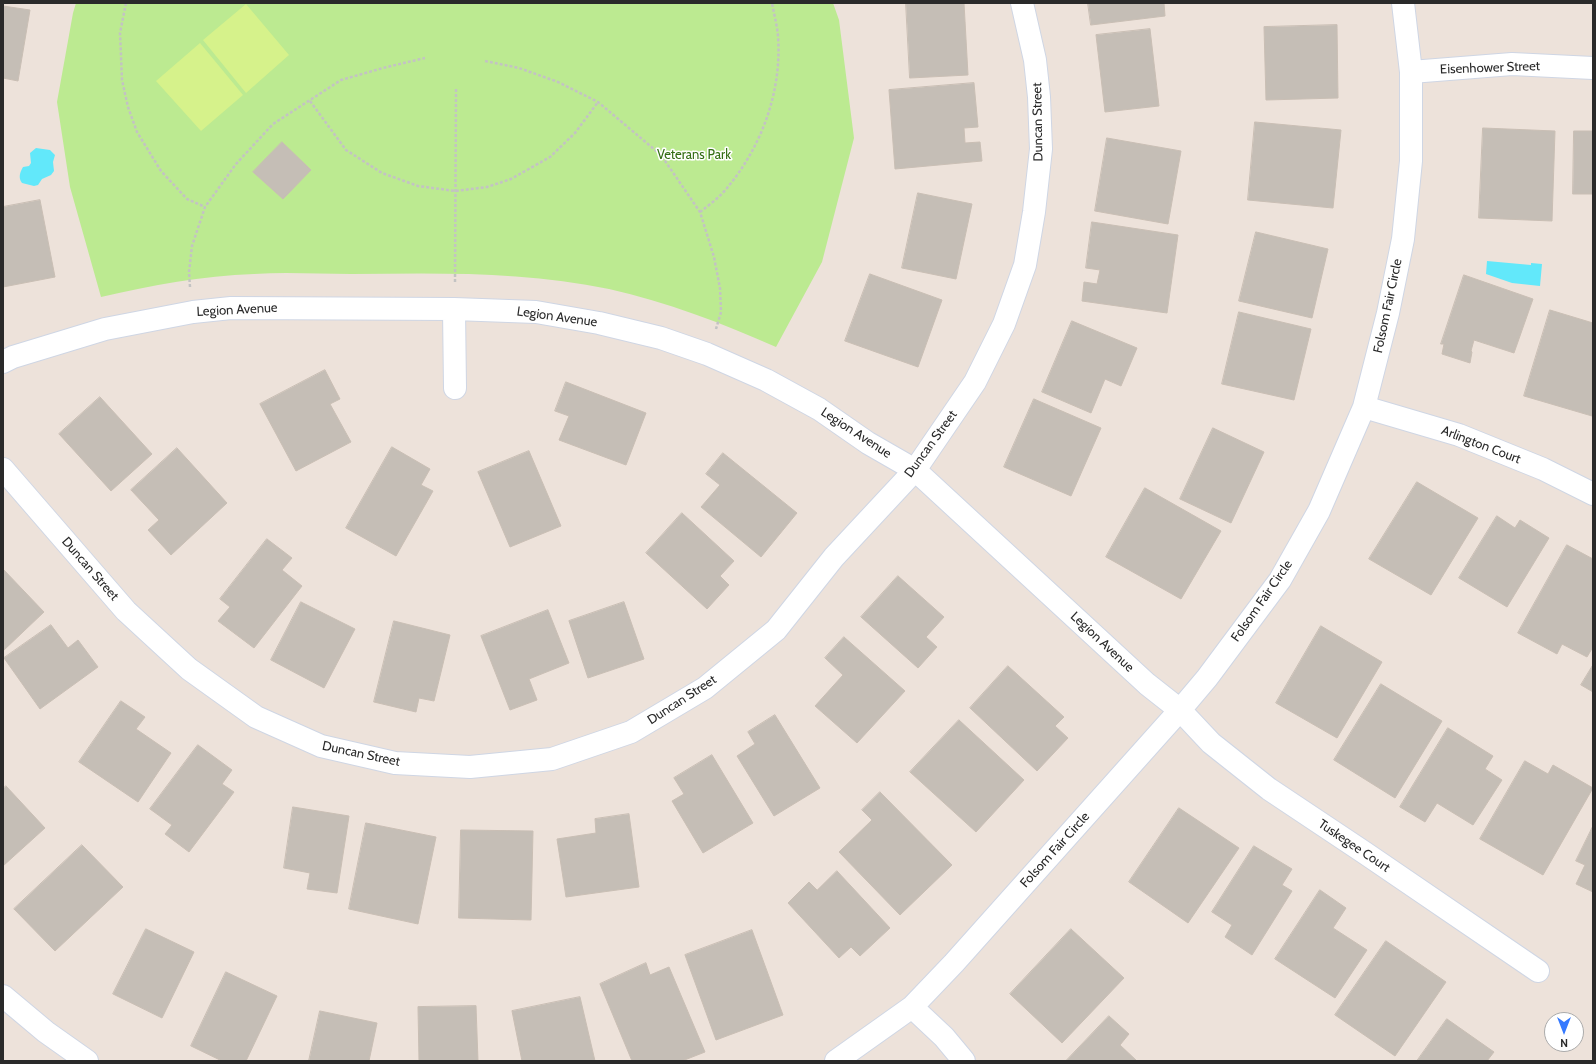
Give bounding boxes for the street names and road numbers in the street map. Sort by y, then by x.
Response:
street label: Eisenhower Street [1440,58,1540,78]
street label: Duncan Street [1030,82,1046,162]
street label: Folsom Fair Circle [1370,257,1406,355]
street label: Legion Avenue [196,300,278,320]
street label: Legion Avenue [516,304,598,330]
street label: Legion Avenue [818,404,894,462]
street label: Duncan Street [901,407,961,481]
street label: Arlington Court [1439,423,1523,467]
street label: Duncan Street [58,534,122,604]
street label: Folsom Fair Circle [1228,557,1296,645]
street label: Legion Avenue [1067,609,1137,675]
street label: Duncan Street [645,672,719,728]
street label: Duncan Street [321,738,401,770]
street label: Folsom Fair Circle [1017,809,1093,891]
street label: Tuskegee Court [1315,816,1393,876]

